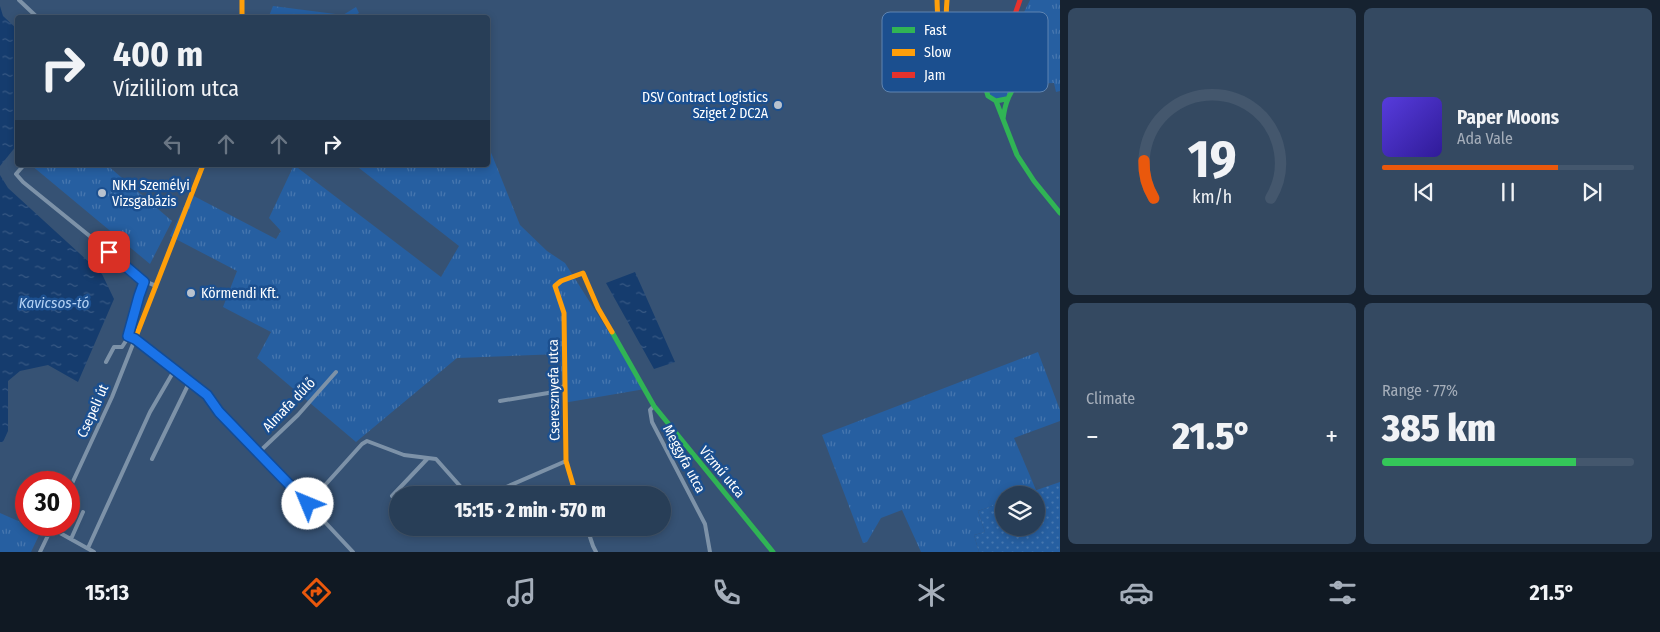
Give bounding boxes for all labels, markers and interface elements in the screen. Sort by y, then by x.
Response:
legend [882,12,1048,92]
text: Fast [924,22,947,39]
text: 400 m [113,33,203,75]
icon: right [30,35,95,100]
text: Slow [924,44,951,61]
text: Jam [924,67,945,84]
text: Vízililiom utca [113,75,239,102]
place label: DSV Contract Logistics Sziget 2 DC2A [642,89,769,122]
marker: DSV Contract Logistics Sziget 2 DC2A [772,99,784,111]
text: Paper Moons [1457,106,1559,129]
text: 19 [1188,128,1236,191]
text: Ada Vale [1457,129,1513,148]
icon: left [159,130,187,158]
icon: ahead [212,130,240,158]
icon: ahead [265,130,293,158]
icon: right [318,130,346,158]
place label: NKH Személyi Vizsgabázis [112,177,190,210]
icon: previous [1410,178,1438,206]
icon: pause [1494,178,1522,206]
icon: next [1578,178,1606,206]
text: km/h [1192,186,1232,208]
marker: NKH Személyi Vizsgabázis [96,187,108,199]
pin [88,231,130,273]
icon: arrive [95,238,123,266]
place label: Körmendi Kft. [201,285,279,302]
marker: Körmendi Kft. [185,287,197,299]
water label: Kavicsos-tó [19,294,89,312]
street label: Cseresznyefa utca [545,339,563,441]
street label: Almafa dűlő [259,374,319,436]
street label: Csepeli út [74,381,112,440]
text: Range · 77% [1382,381,1458,400]
text: Climate [1086,389,1135,408]
text: 385 km [1382,405,1496,451]
text: 21.5° [1172,413,1252,459]
text: − [1086,420,1099,453]
text: + [1325,420,1338,453]
street label: Meggyfa utca [659,422,709,496]
street label: Vízmű utca [696,443,749,501]
speed limit sign: 30 [15,471,80,536]
position arrow [281,477,333,529]
map controls [995,486,1045,536]
button: layers [995,486,1045,536]
text: 15:15 · 2 min · 570 m [454,499,606,522]
icon: directions [299,575,334,610]
icon: music [504,575,539,610]
icon: phone [709,575,744,610]
icon: climate [914,575,949,610]
icon: car [1119,575,1154,610]
icon: filters [1325,575,1360,610]
text: 15:13 [85,579,129,606]
text: 21.5° [1530,579,1575,606]

